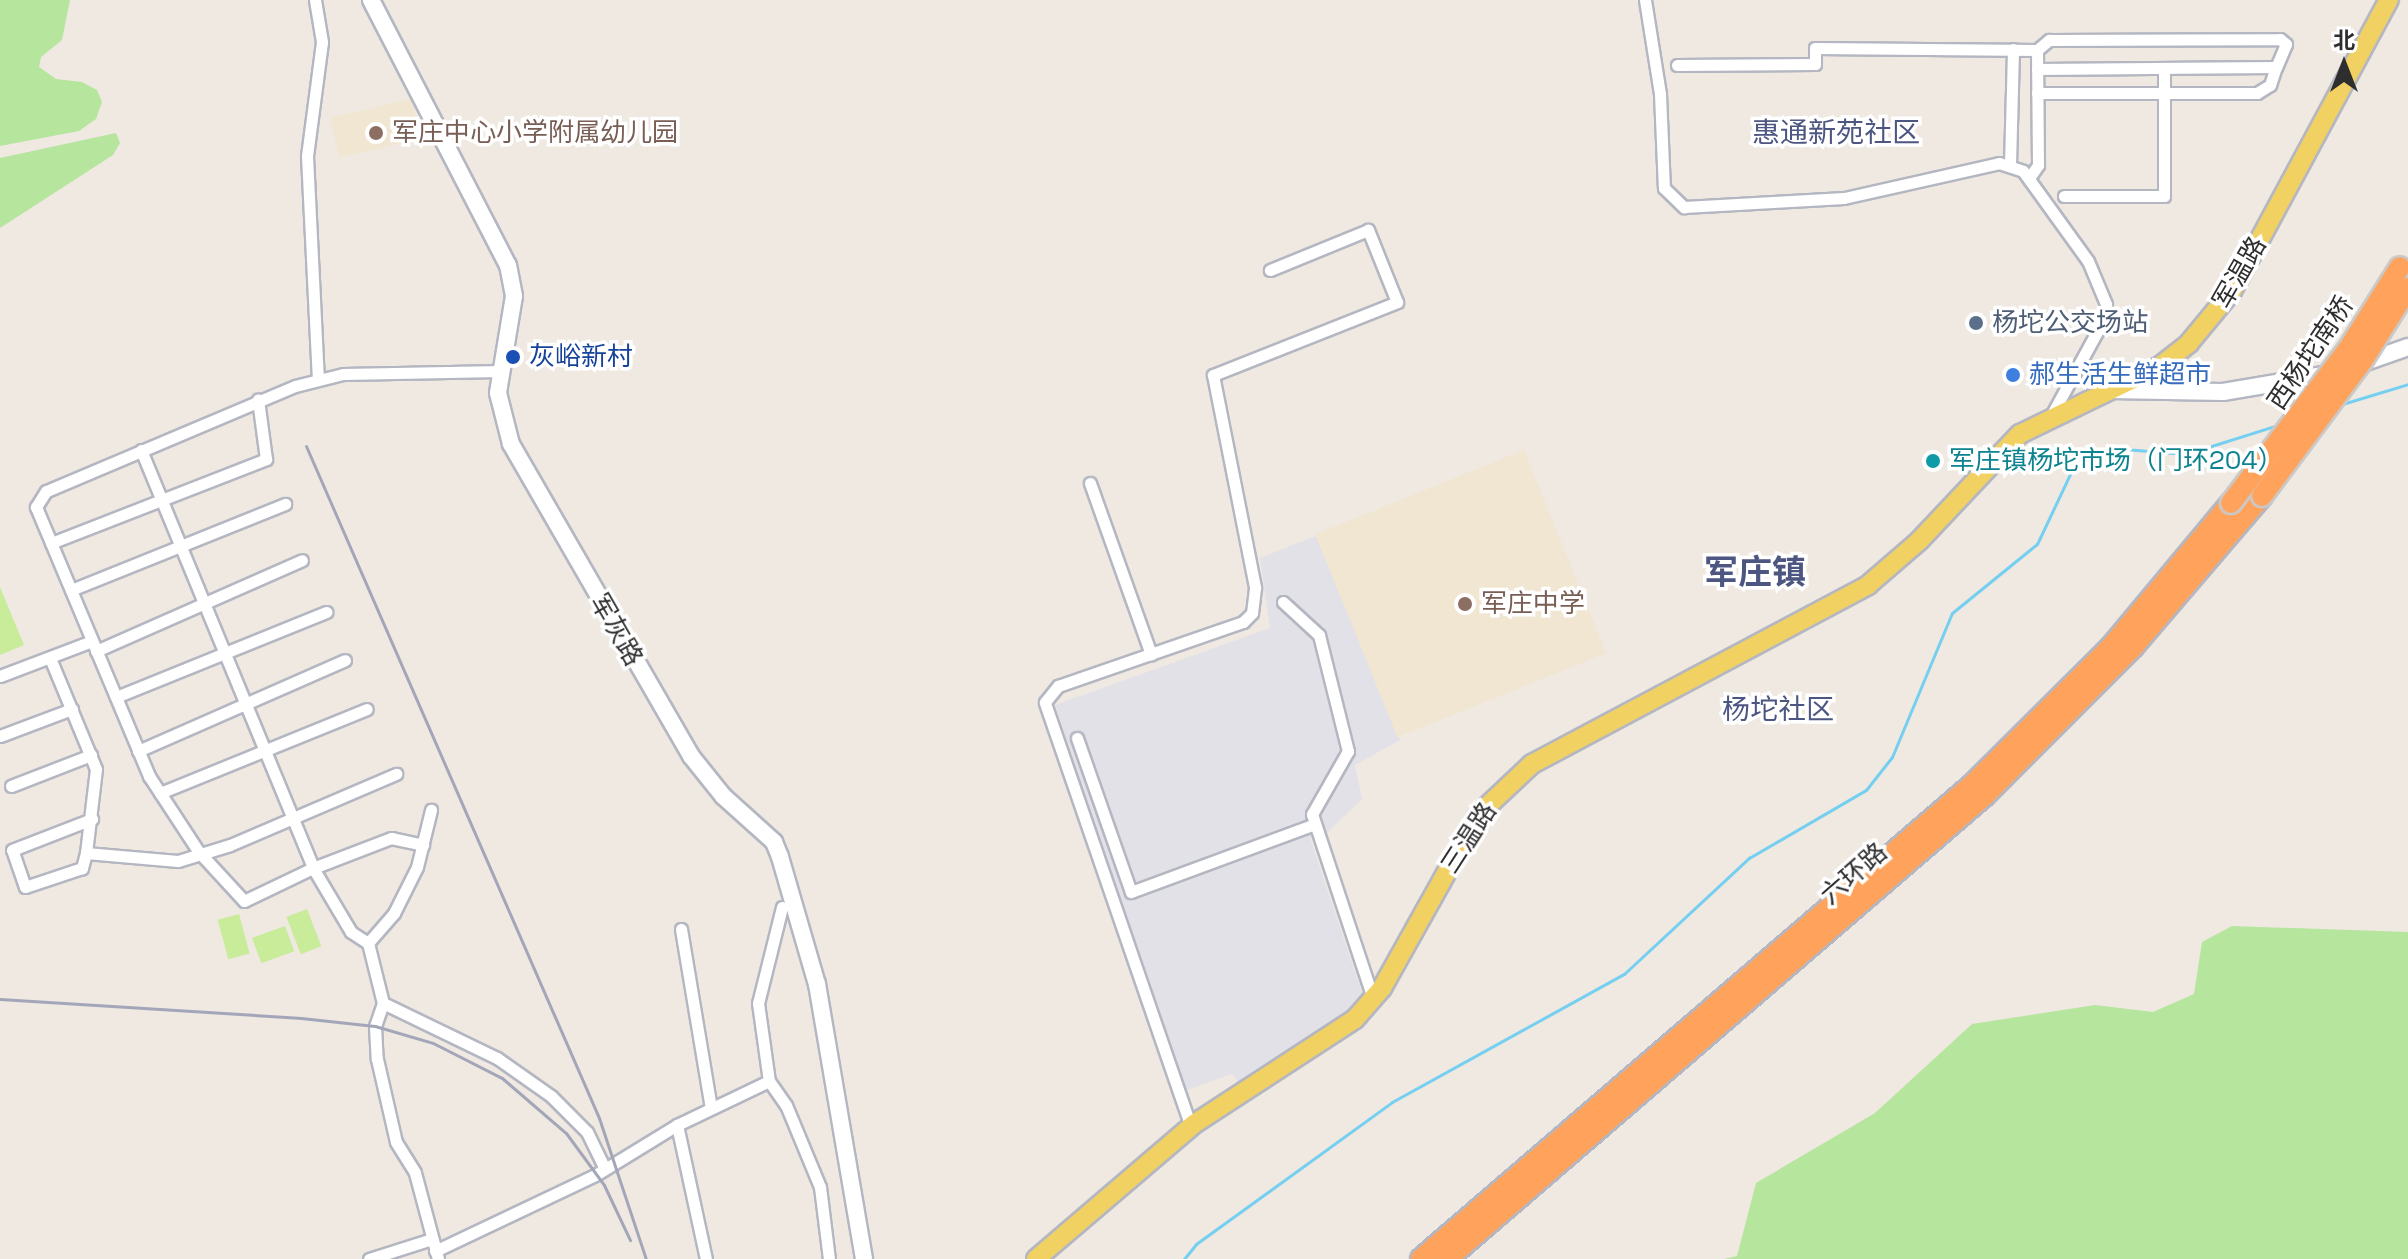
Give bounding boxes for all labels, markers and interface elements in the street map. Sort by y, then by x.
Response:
north arrow [2304,24,2384,104]
text: 北 [2333,26,2355,54]
district label: 惠通新苑社区 [1752,115,1920,149]
place label: 军庄中心小学附属幼儿园 [392,117,678,149]
marker: 军庄中心小学附属幼儿园 [367,124,385,142]
street label: 军温路 [2207,231,2273,315]
street label: 西杨坨南桥 [2262,290,2360,416]
place label: 杨坨公交场站 [1992,307,2148,339]
marker: 杨坨公交场站 [1967,314,1985,332]
place label: 灰峪新村 [529,341,633,373]
marker: 灰峪新村 [504,348,522,366]
place label: 郝生活生鲜超市 [2029,359,2211,391]
marker: 郝生活生鲜超市 [2004,366,2022,384]
place label: 军庄镇杨坨市场（门环204） [1949,445,2284,477]
marker: 军庄镇杨坨市场（门环204） [1924,452,1942,470]
district label: 军庄镇 [1704,553,1806,593]
street label: 军灰路 [583,588,649,672]
place label: 军庄中学 [1481,588,1585,620]
marker: 军庄中学 [1456,595,1474,613]
district label: 杨坨社区 [1722,692,1834,726]
street label: 三温路 [1435,797,1503,879]
street label: 六环路 [1814,837,1894,911]

